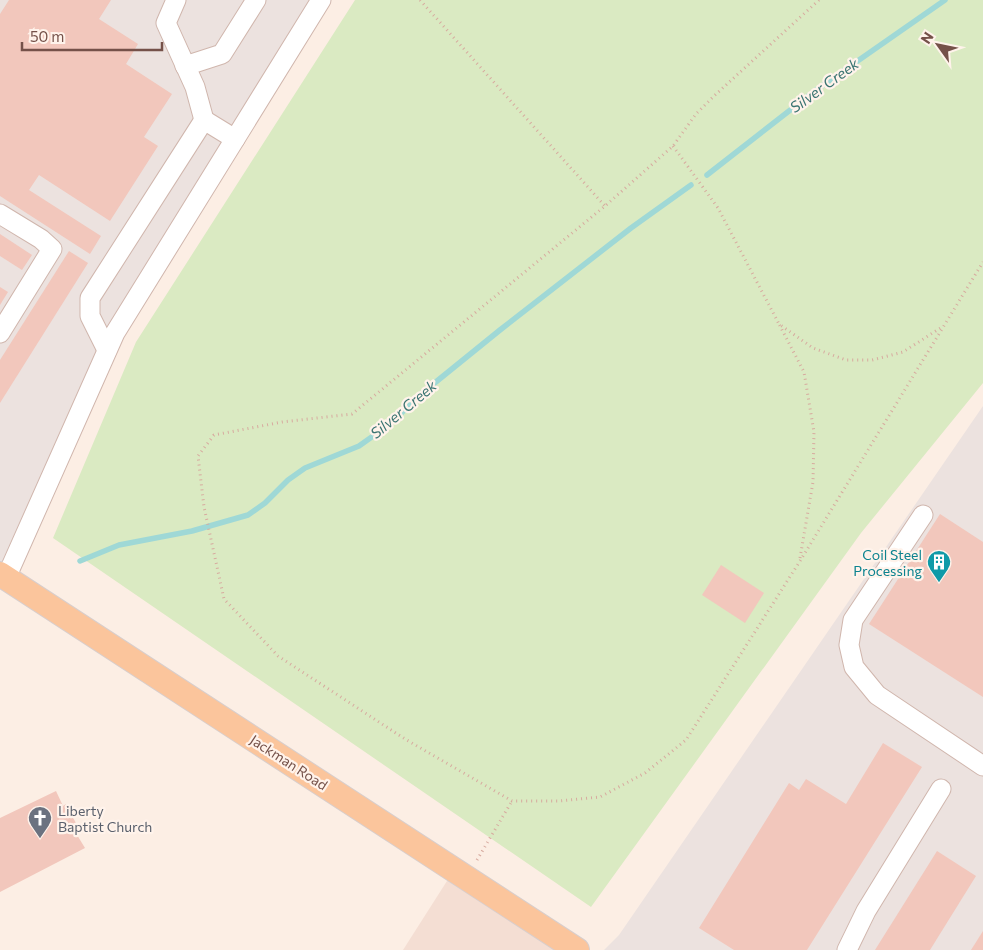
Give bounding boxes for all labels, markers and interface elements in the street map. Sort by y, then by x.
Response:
scale bar [22,20,162,52]
north arrow [913,20,963,70]
text: 50 m [30,27,64,45]
text: N [917,29,937,47]
water label: Silver Creek [786,53,863,116]
water label: Silver Creek [366,376,440,442]
place label: Coil Steel Processing [853,546,922,579]
building icon: Coil Steel Processing [926,549,952,583]
street label: Jackman Road [247,731,331,793]
place label: Liberty Baptist Church [58,802,152,835]
church icon: Liberty Baptist Church [27,805,53,839]

